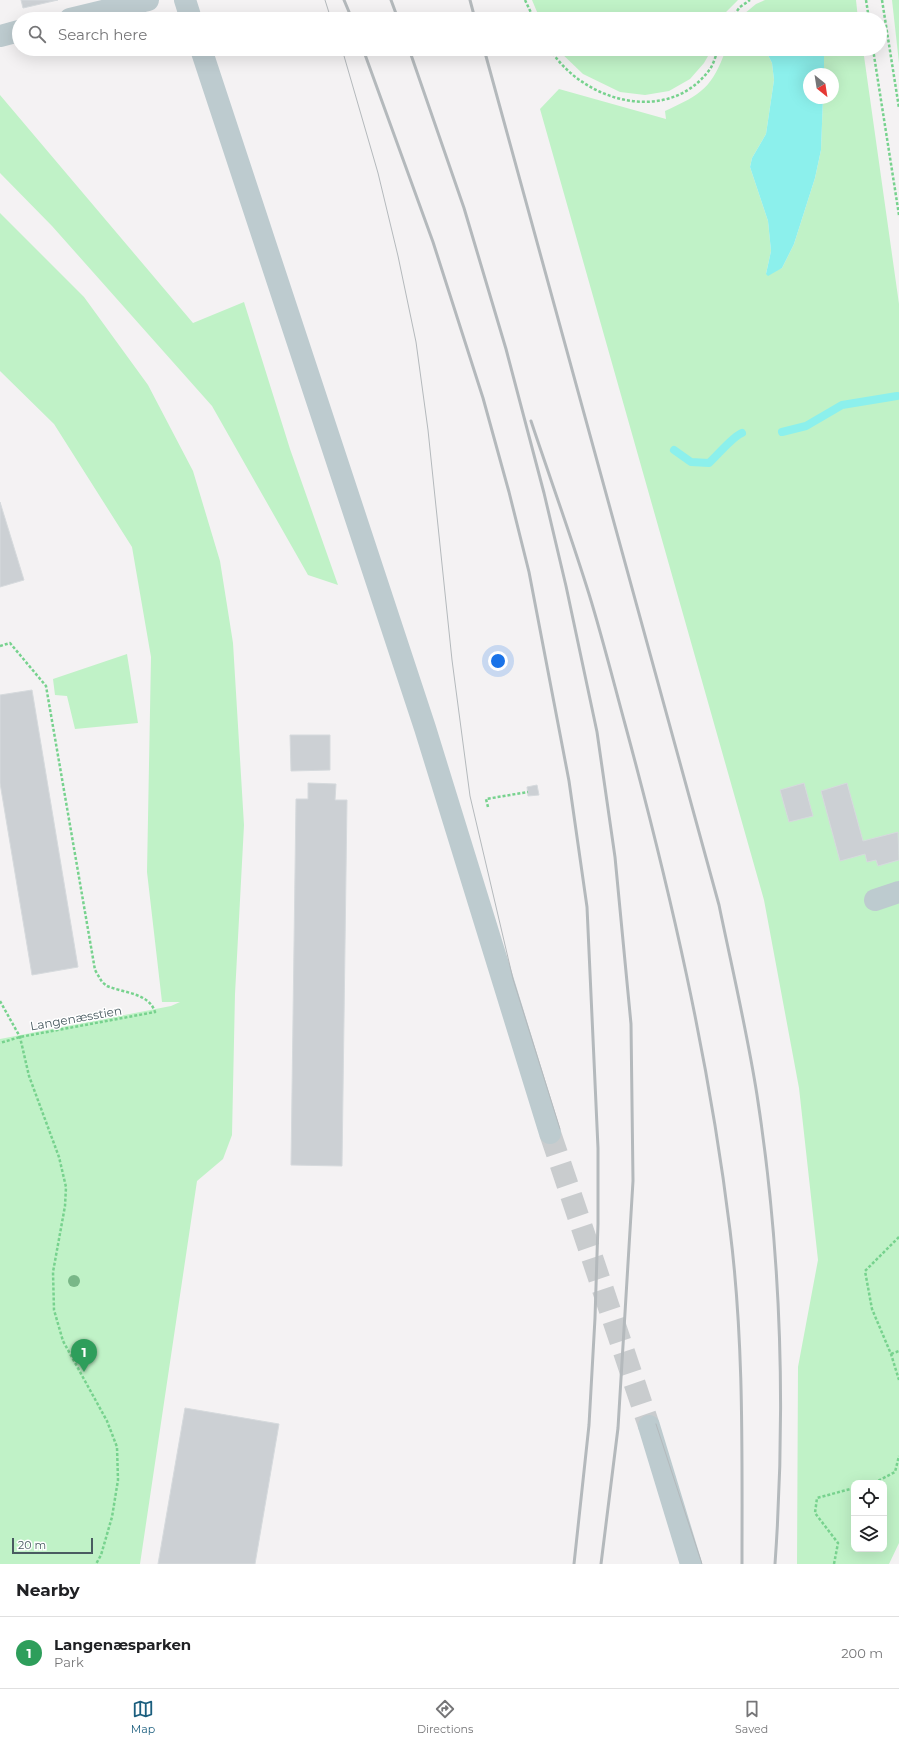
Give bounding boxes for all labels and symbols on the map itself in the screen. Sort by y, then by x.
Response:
north arrow [803,68,839,104]
your location [488,651,508,671]
street label: Langenæsstien [29,1003,123,1033]
pin: 1 [71,1339,97,1372]
scale bar [12,1536,93,1555]

